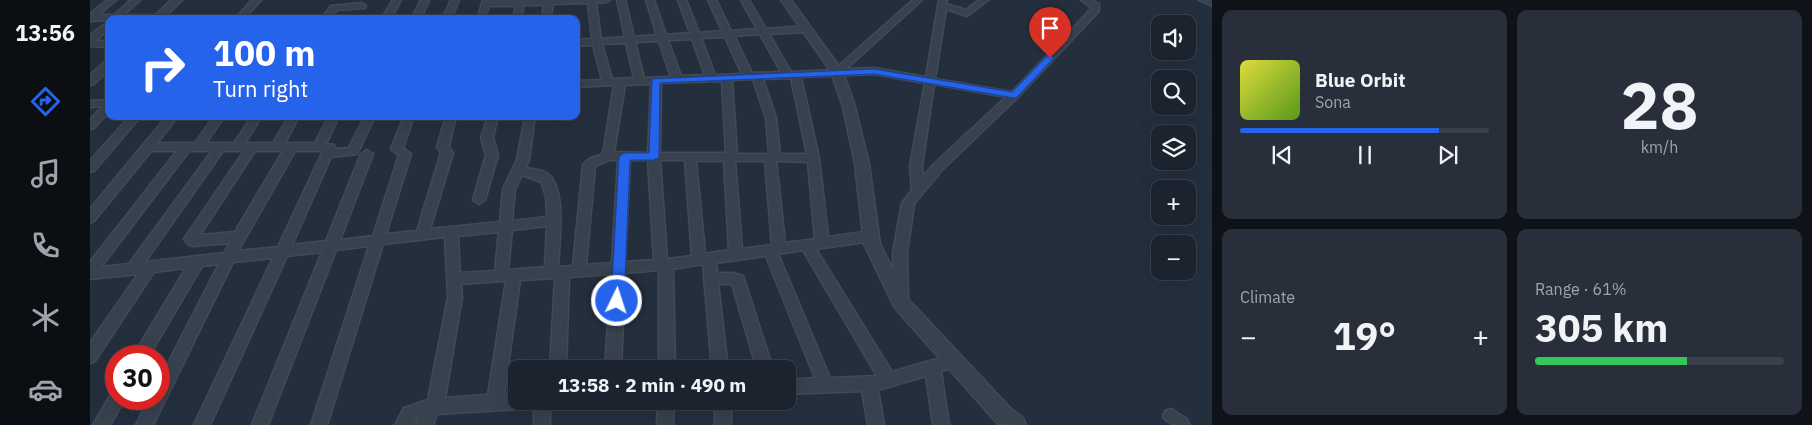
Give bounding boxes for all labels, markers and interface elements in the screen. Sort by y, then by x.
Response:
pin [1029,7,1071,58]
icon: arrive [1036,14,1064,42]
map controls [1151,15,1196,280]
button: sound [1151,15,1196,60]
text: 13:56 [15,18,75,47]
text: 100 m [213,30,316,76]
icon: right [130,35,195,100]
text: 28 [1620,62,1699,147]
text: Blue Orbit [1315,68,1405,92]
button: search [1151,70,1196,115]
text: Turn right [213,74,308,103]
icon: directions [28,84,63,119]
text: Sona [1315,92,1351,112]
button: layers [1151,125,1196,170]
text: km/h [1641,137,1678,157]
icon: previous [1268,141,1296,169]
icon: pause [1351,141,1379,169]
icon: next [1434,141,1462,169]
icon: music [28,156,63,191]
button: + [1151,180,1196,225]
icon: phone [28,228,63,263]
button: − [1151,235,1196,280]
position arrow [590,274,642,326]
text: Range · 61% [1535,279,1627,299]
text: Climate [1240,287,1295,307]
icon: climate [28,300,63,335]
text: 305 km [1535,303,1668,352]
text: 19° [1333,311,1396,360]
text: − [1240,318,1257,355]
text: + [1472,318,1489,355]
speed limit sign: 30 [105,345,170,410]
icon: car [28,372,63,407]
text: 13:58 · 2 min · 490 m [558,373,746,397]

